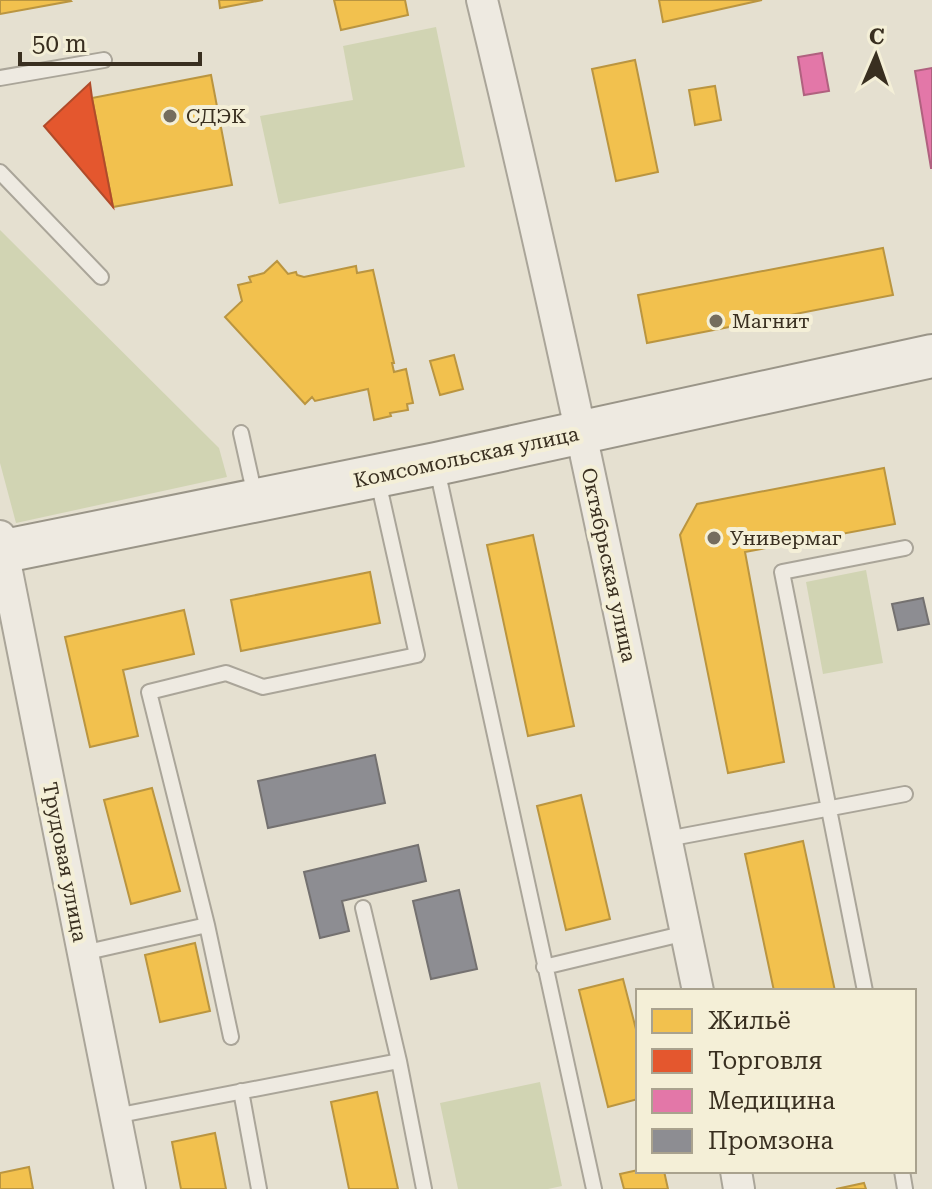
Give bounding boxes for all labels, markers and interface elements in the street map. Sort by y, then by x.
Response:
scale bar [20,16,200,66]
north arrow [836,16,916,96]
text: С [869,24,885,49]
text: 50 m [32,30,87,58]
place label: СДЭК [186,104,246,128]
marker: СДЭК [161,107,179,125]
place label: Магнит [732,309,810,333]
marker: Магнит [707,312,725,330]
street label: Комсомольская улица [351,421,581,493]
street label: Октябрьская улица [577,466,641,665]
place label: Универмаг [730,526,842,550]
marker: Универмаг [705,529,723,547]
street label: Трудовая улица [38,780,92,944]
legend [636,989,916,1173]
text: Жильё [708,1007,791,1035]
text: Торговля [708,1047,822,1075]
text: Медицина [708,1087,835,1115]
text: Промзона [708,1127,834,1155]

